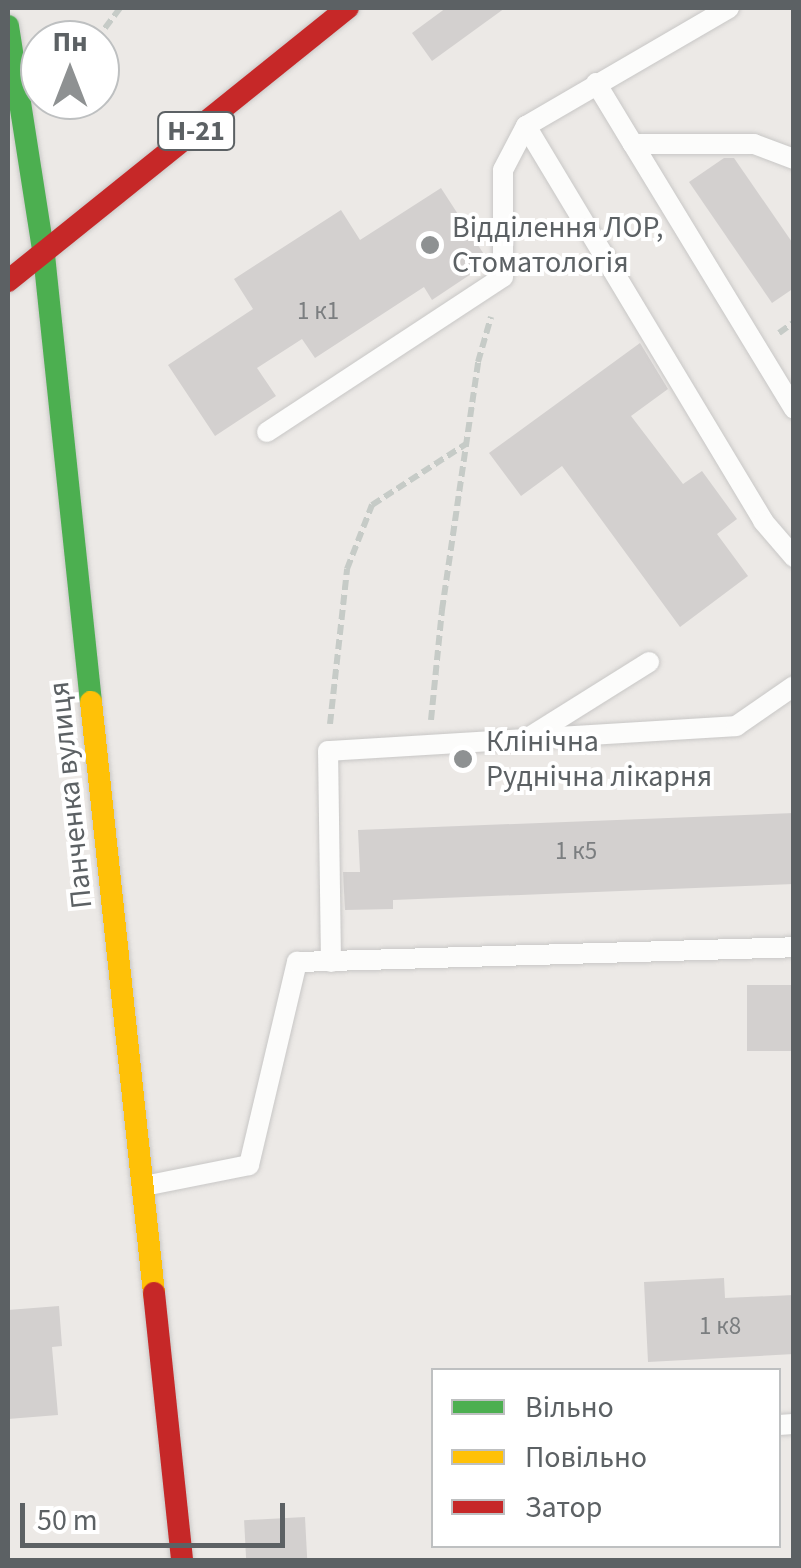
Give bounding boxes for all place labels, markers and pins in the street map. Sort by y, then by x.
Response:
place label: Відділення ЛОР, Стоматологія [452,210,663,280]
marker: Відділення ЛОР, Стоматологія [417,232,443,258]
place label: Клінічна Руднічна лікарня [486,724,712,794]
marker: Клінічна Руднічна лікарня [450,746,476,772]

